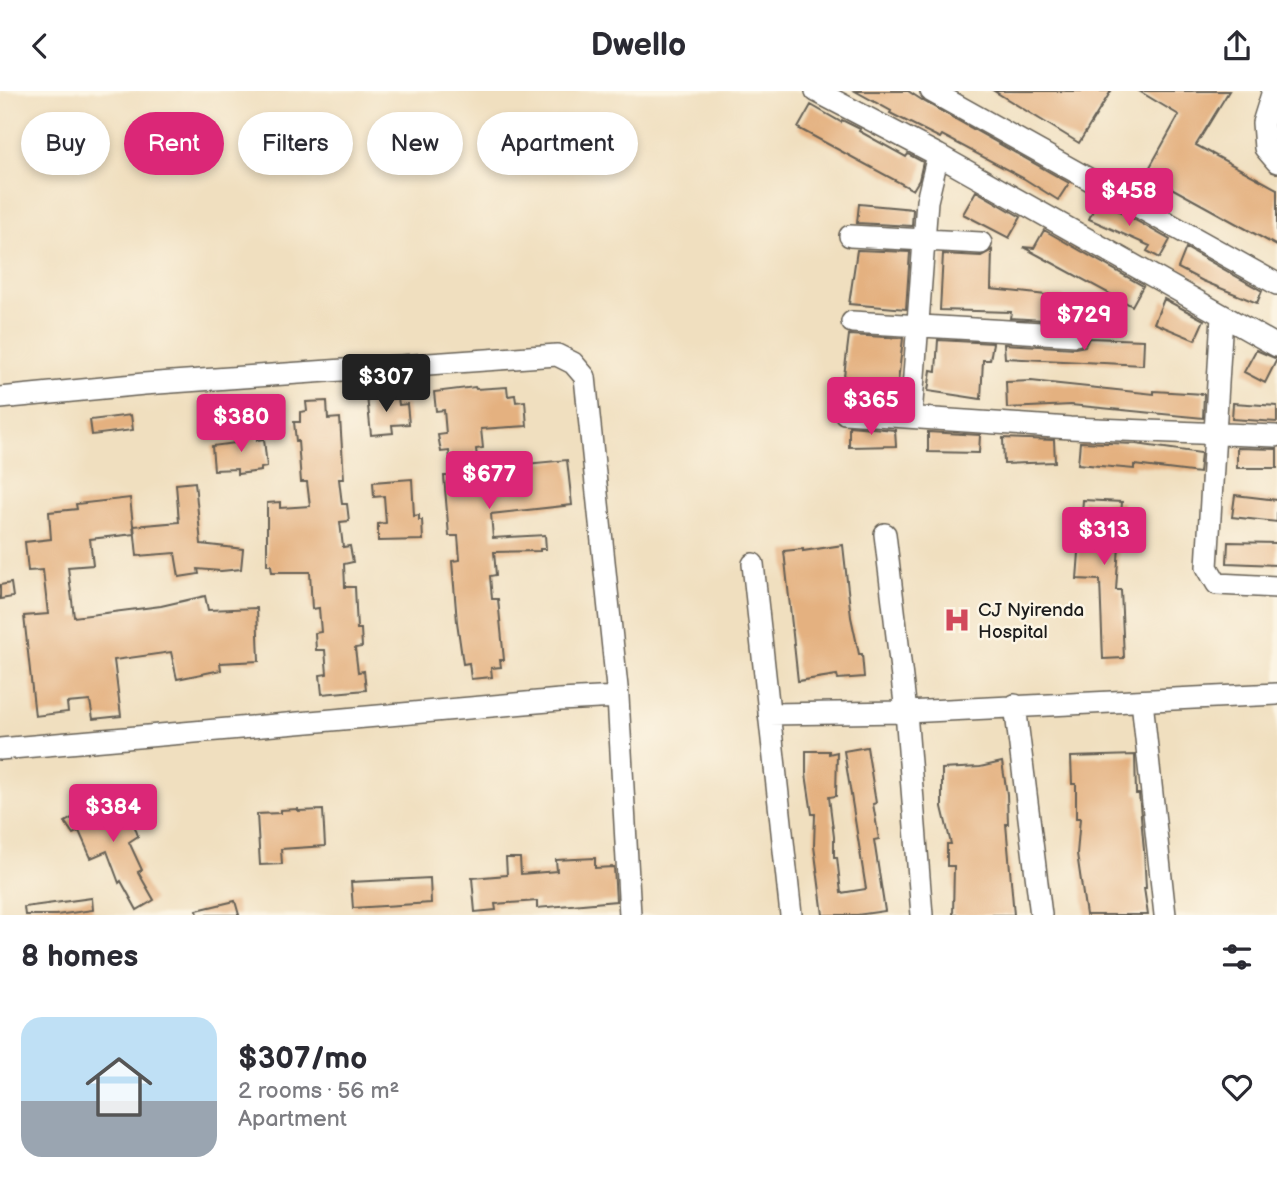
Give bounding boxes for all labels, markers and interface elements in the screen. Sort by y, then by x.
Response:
text: Dwello [591,26,686,65]
icon: back [21,27,59,65]
icon: share [1218,27,1256,65]
chip: Buy [21,112,110,175]
chip: Rent [124,112,224,175]
chip: Filters [238,112,353,175]
chip: New [367,112,463,175]
chip: Apartment [477,112,638,175]
pin: $458 [1088,169,1170,228]
text: $458 [1101,177,1157,205]
pin: $729 [1043,293,1125,352]
text: $729 [1056,301,1112,329]
pin: $307 [345,355,427,414]
text: $307 [358,363,414,391]
pin: $365 [830,377,912,437]
text: $365 [843,386,899,414]
pin: $380 [200,395,282,454]
text: $380 [213,403,269,431]
pin: $677 [448,451,530,511]
text: $677 [462,460,516,488]
pin: $313 [1063,507,1145,567]
text: $313 [1078,516,1130,544]
place label: CJ Nyirenda Hospital [978,599,1084,644]
hospital icon: CJ Nyirenda Hospital [942,605,972,635]
pin: $384 [72,785,154,844]
text: $384 [85,793,141,821]
icon: filters [1218,938,1256,976]
text: 8 homes [21,939,138,975]
text: $307/mo [238,1041,367,1077]
icon: home [77,1045,161,1129]
icon: heart [1218,1068,1256,1106]
text: 2 rooms · 56 m² [238,1077,400,1105]
text: Apartment [238,1105,347,1133]

